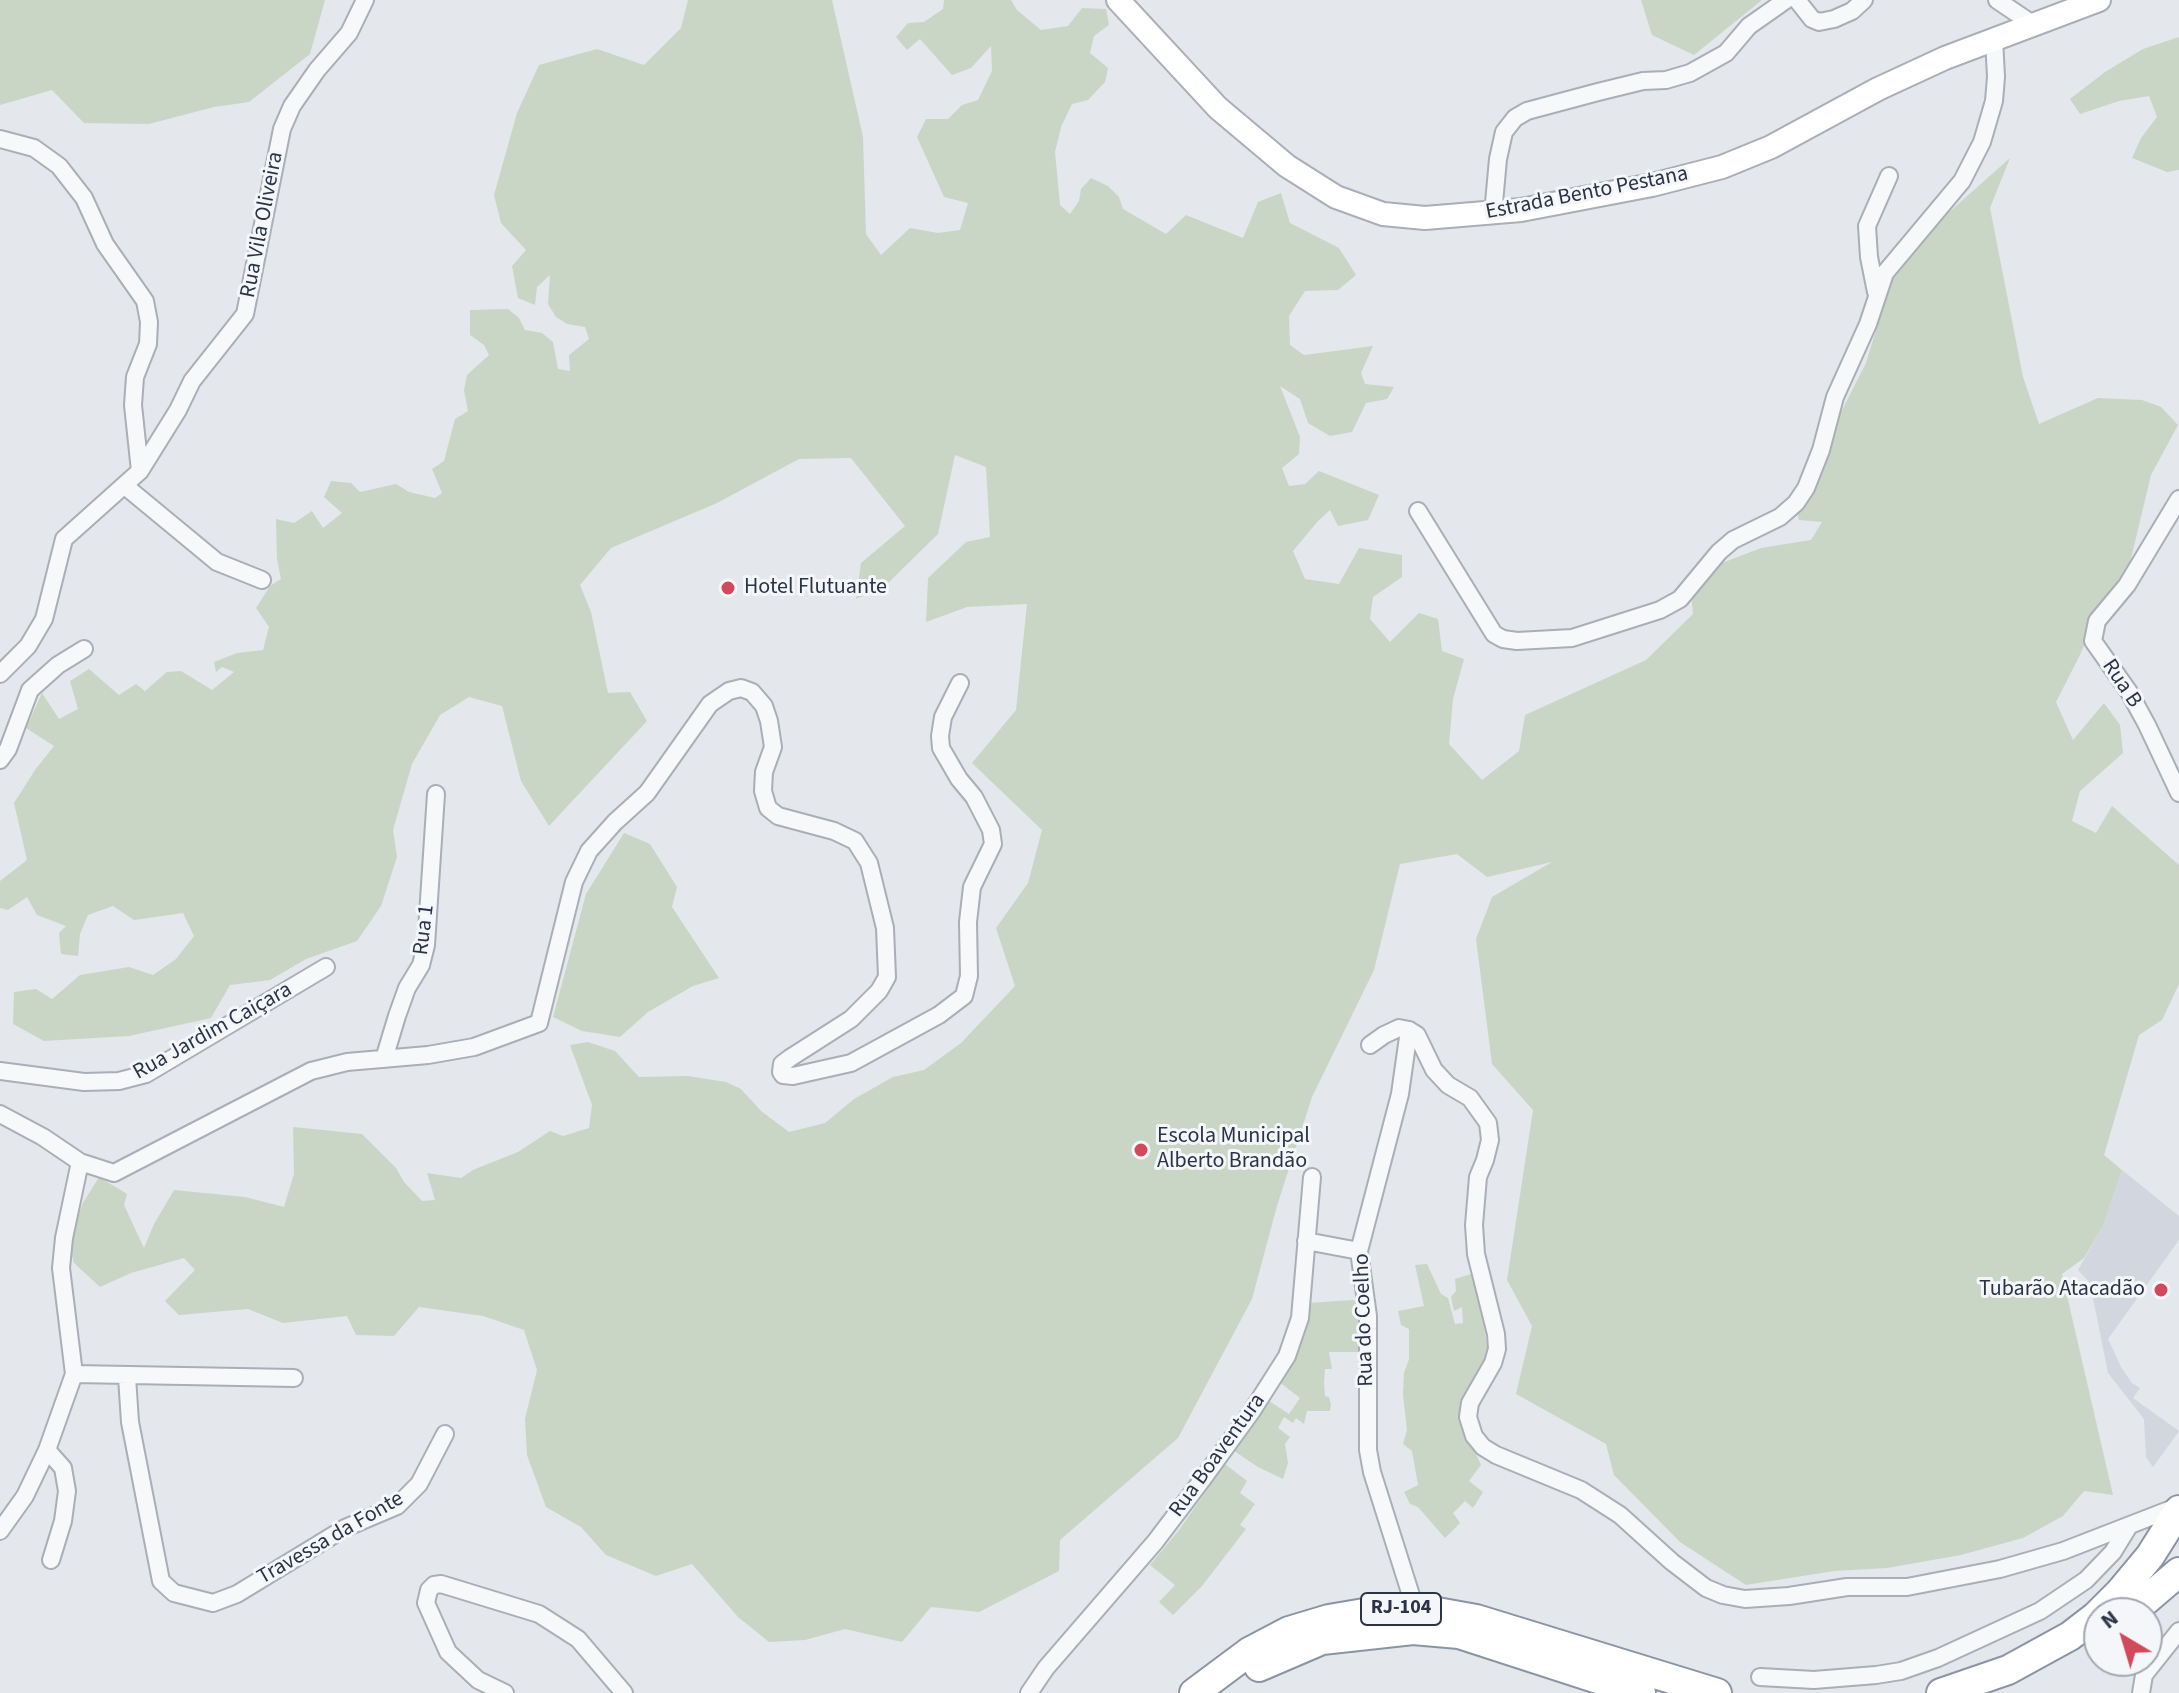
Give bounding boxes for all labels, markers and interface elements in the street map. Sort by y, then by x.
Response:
street label: Rua Vila Oliveira [236,150,290,300]
street label: Estrada Bento Pestana [1483,161,1691,227]
place label: Hotel Flutuante [744,575,887,601]
marker: Hotel Flutuante [719,579,737,597]
street label: Rua B [2095,655,2147,713]
street label: Rua 1 [409,903,441,957]
street label: Rua Jardim Caiçara [129,977,297,1087]
place label: Escola Municipal Alberto Brandão [1157,1124,1310,1176]
marker: Escola Municipal Alberto Brandão [1132,1141,1150,1159]
street label: Rua do Coelho [1349,1253,1381,1387]
place label: Tubarão Atacadão [1979,1277,2145,1303]
marker: Tubarão Atacadão [2152,1281,2170,1299]
street label: Rua Boaventura [1164,1389,1272,1523]
street label: Travessa da Fonte [253,1487,409,1591]
road number: RJ-104 [1361,1593,1441,1625]
north arrow [2083,1597,2163,1677]
text: N [2094,1603,2125,1637]

